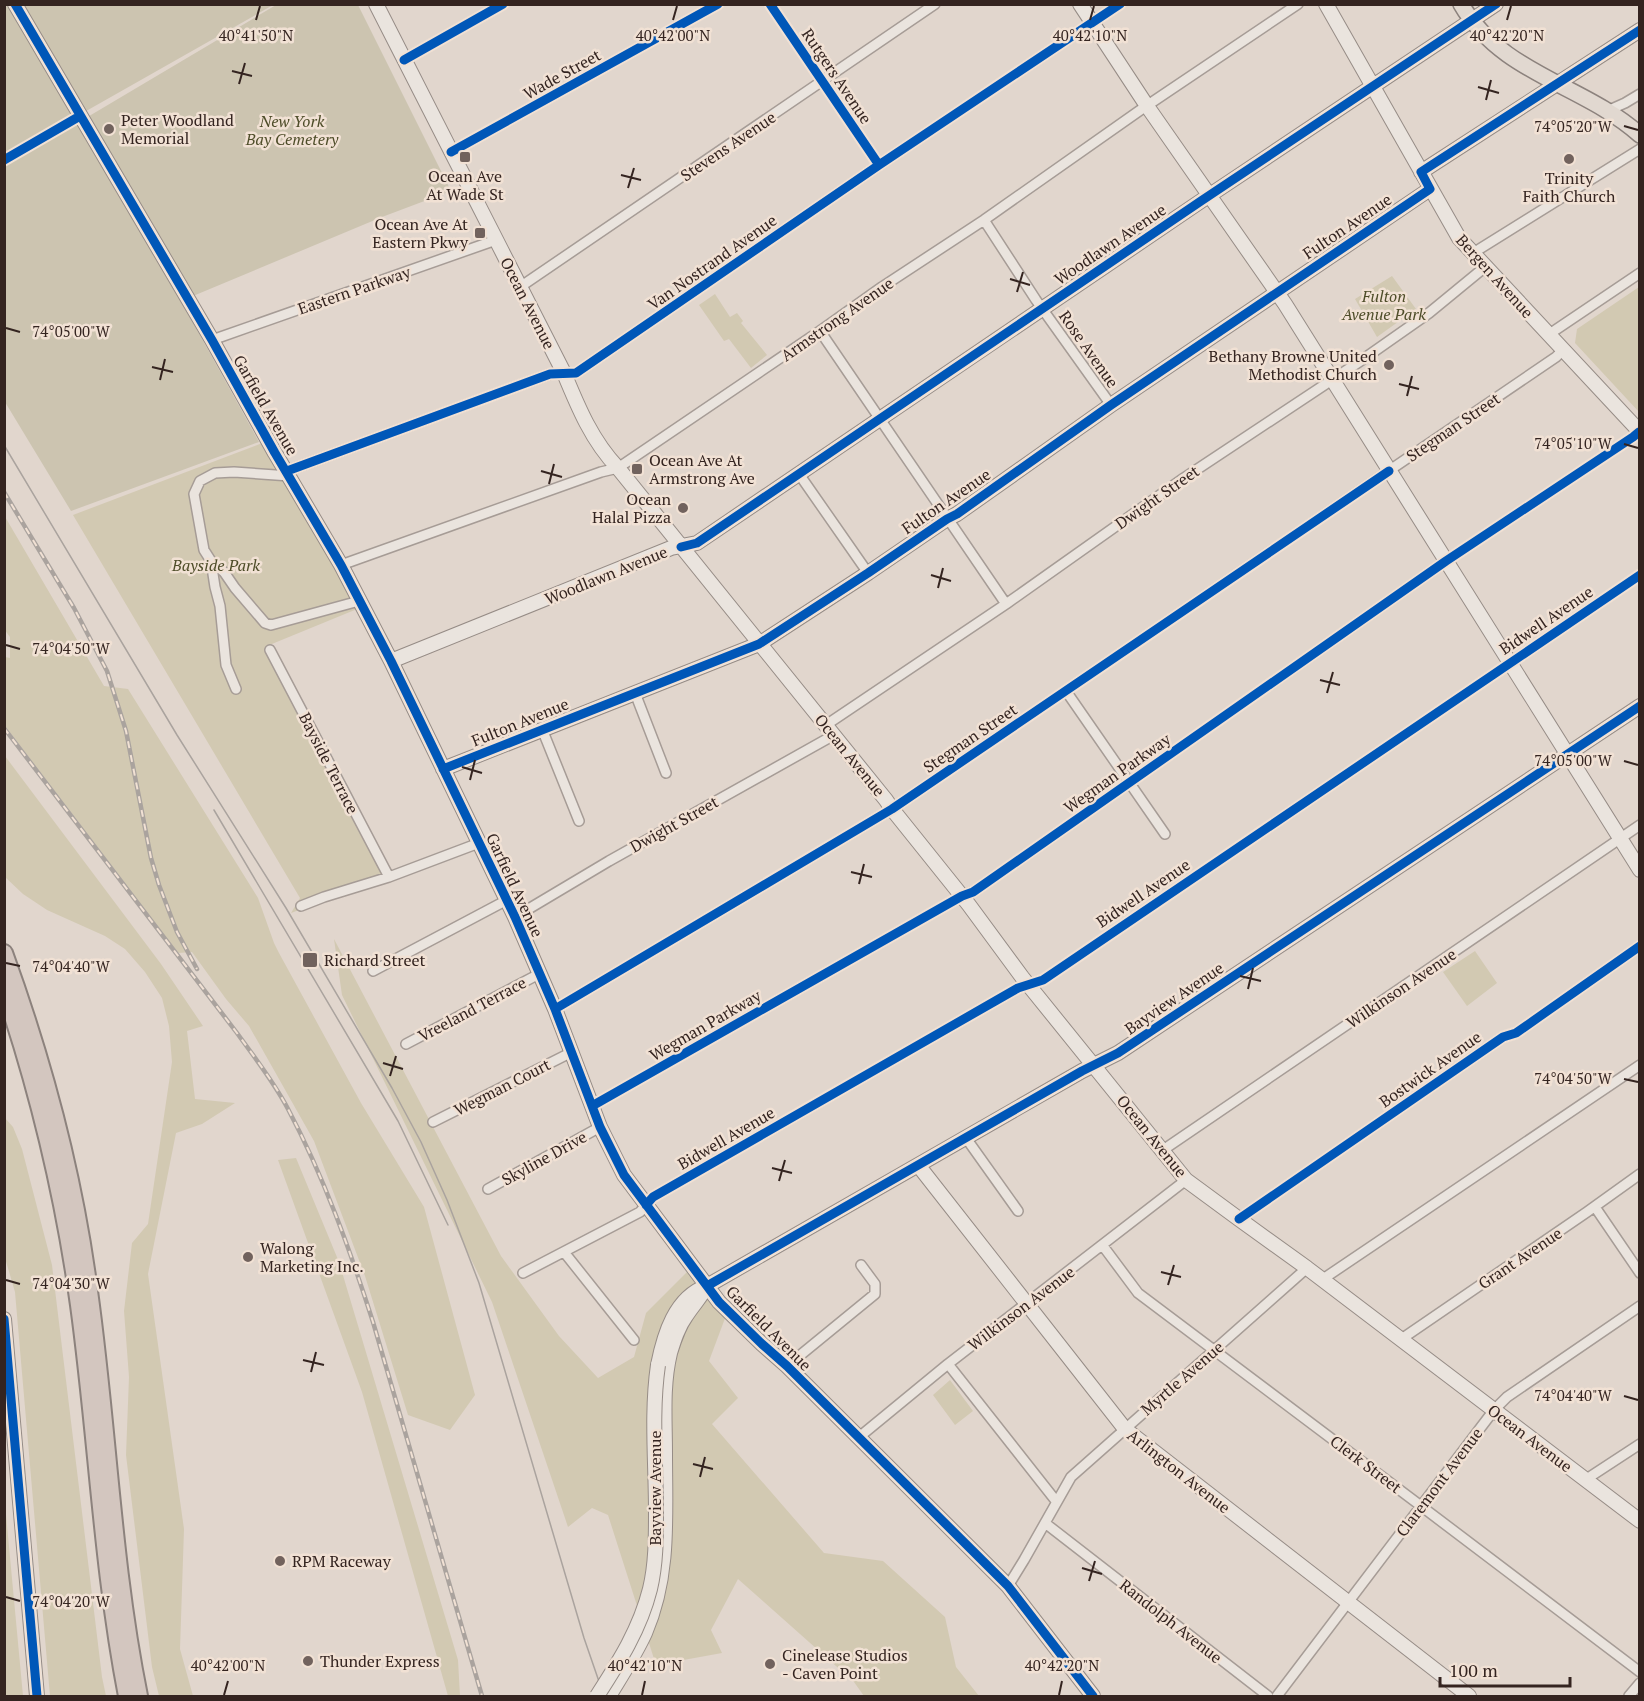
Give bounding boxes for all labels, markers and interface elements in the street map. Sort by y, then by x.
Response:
street label: Rutgers Avenue [797,24,877,128]
text: 40°41'50"N [219,25,293,45]
text: 40°42'00"N [636,25,710,45]
text: 40°42'10"N [1053,25,1127,45]
text: 40°42'20"N [1470,25,1544,45]
street label: Wade Street [519,44,605,104]
street label: Stevens Avenue [676,106,780,186]
place label: Peter Woodland Memorial [121,109,234,149]
park label: New York Bay Cemetery [245,110,339,150]
text: 74°05'20"W [1534,116,1613,136]
marker: Peter Woodland Memorial [102,122,116,136]
marker: Ocean Ave At Wade St [458,150,472,164]
marker: Trinity Faith Church [1562,152,1576,166]
place label: Ocean Ave At Wade St [426,165,504,205]
place label: Trinity Faith Church [1523,167,1616,207]
street label: Fulton Avenue [1298,188,1396,264]
street label: Woodlawn Avenue [1050,198,1170,290]
street label: Van Nostrand Avenue [643,209,781,315]
place label: Ocean Ave At Eastern Pkwy [372,213,469,253]
marker: Ocean Ave At Eastern Pkwy [473,226,487,240]
street label: Bergen Avenue [1451,229,1539,323]
street label: Ocean Avenue [495,253,561,353]
street label: Eastern Parkway [295,260,414,320]
street label: Armstrong Avenue [776,272,898,366]
park label: Fulton Avenue Park [1341,285,1426,325]
street label: Rose Avenue [1054,306,1124,392]
text: 74°05'00"W [32,321,111,341]
place label: Bethany Browne United Methodist Church [1209,345,1378,385]
street label: Garfield Avenue [228,351,304,459]
marker: Bethany Browne United Methodist Church [1382,358,1396,372]
street label: Stegman Street [1402,387,1504,467]
text: 74°05'10"W [1534,433,1613,453]
place label: Ocean Ave At Armstrong Ave [649,449,755,489]
street label: Dwight Street [1111,460,1204,534]
marker: Ocean Ave At Armstrong Ave [630,462,644,476]
street label: Fulton Avenue [897,463,995,539]
place label: Ocean Halal Pizza [592,488,671,528]
marker: Ocean Halal Pizza [676,501,690,515]
street label: Woodlawn Avenue [541,540,671,610]
park label: Bayside Park [171,554,260,576]
street label: Bidwell Avenue [1495,581,1597,659]
text: 74°04'50"W [32,638,111,658]
street label: Fulton Avenue [468,693,572,751]
street label: Stegman Street [919,698,1021,778]
street label: Bayside Terrace [294,709,364,817]
street label: Ocean Avenue [810,709,890,801]
street label: Wegman Parkway [1059,727,1175,818]
text: 74°05'00"W [1534,750,1613,770]
street label: Dwight Street [626,791,722,857]
street label: Garfield Avenue [481,829,549,941]
street label: Bidwell Avenue [1092,854,1194,932]
street label: Wilkinson Avenue [1342,943,1460,1033]
place label: Richard Street [324,949,426,971]
marker: Richard Street [301,951,319,969]
text: 74°04'40"W [32,956,111,976]
street label: Bayview Avenue [1120,957,1228,1039]
street label: Vreeland Terrace [414,971,530,1047]
street label: Wegman Parkway [645,984,766,1066]
street label: Bostwick Avenue [1375,1026,1485,1112]
street label: Wegman Court [450,1053,554,1121]
text: 74°04'50"W [1534,1068,1613,1088]
street label: Ocean Avenue [1112,1090,1192,1182]
street label: Bidwell Avenue [673,1101,779,1175]
street label: Skyline Drive [497,1126,591,1190]
street label: Grant Avenue [1474,1222,1566,1294]
place label: Walong Marketing Inc. [260,1237,364,1277]
marker: Walong Marketing Inc. [241,1250,255,1264]
street label: Wilkinson Avenue [963,1261,1079,1355]
text: 74°04'30"W [32,1273,111,1293]
street label: Garfield Avenue [721,1280,817,1376]
street label: Myrtle Avenue [1136,1336,1228,1420]
text: 74°04'40"W [1534,1385,1613,1405]
street label: Ocean Avenue [1483,1399,1577,1477]
street label: Claremont Avenue [1391,1423,1487,1541]
street label: Arlington Avenue [1123,1424,1235,1518]
street label: Bayview Avenue [644,1430,666,1546]
street label: Clerk Street [1326,1430,1406,1498]
place label: RPM Raceway [292,1550,392,1572]
marker: RPM Raceway [273,1554,287,1568]
street label: Randolph Avenue [1115,1574,1227,1668]
text: 74°04'20"W [32,1591,111,1611]
place label: Cinelease Studios - Caven Point [782,1644,908,1684]
place label: Thunder Express [320,1650,440,1672]
scale bar [1440,1650,1570,1688]
marker: Thunder Express [301,1654,315,1668]
text: 40°42'00"N [191,1655,265,1675]
text: 40°42'10"N [608,1655,682,1675]
text: 40°42'20"N [1025,1655,1099,1675]
marker: Cinelease Studios - Caven Point [763,1657,777,1671]
text: 100 m [1449,1658,1498,1682]

